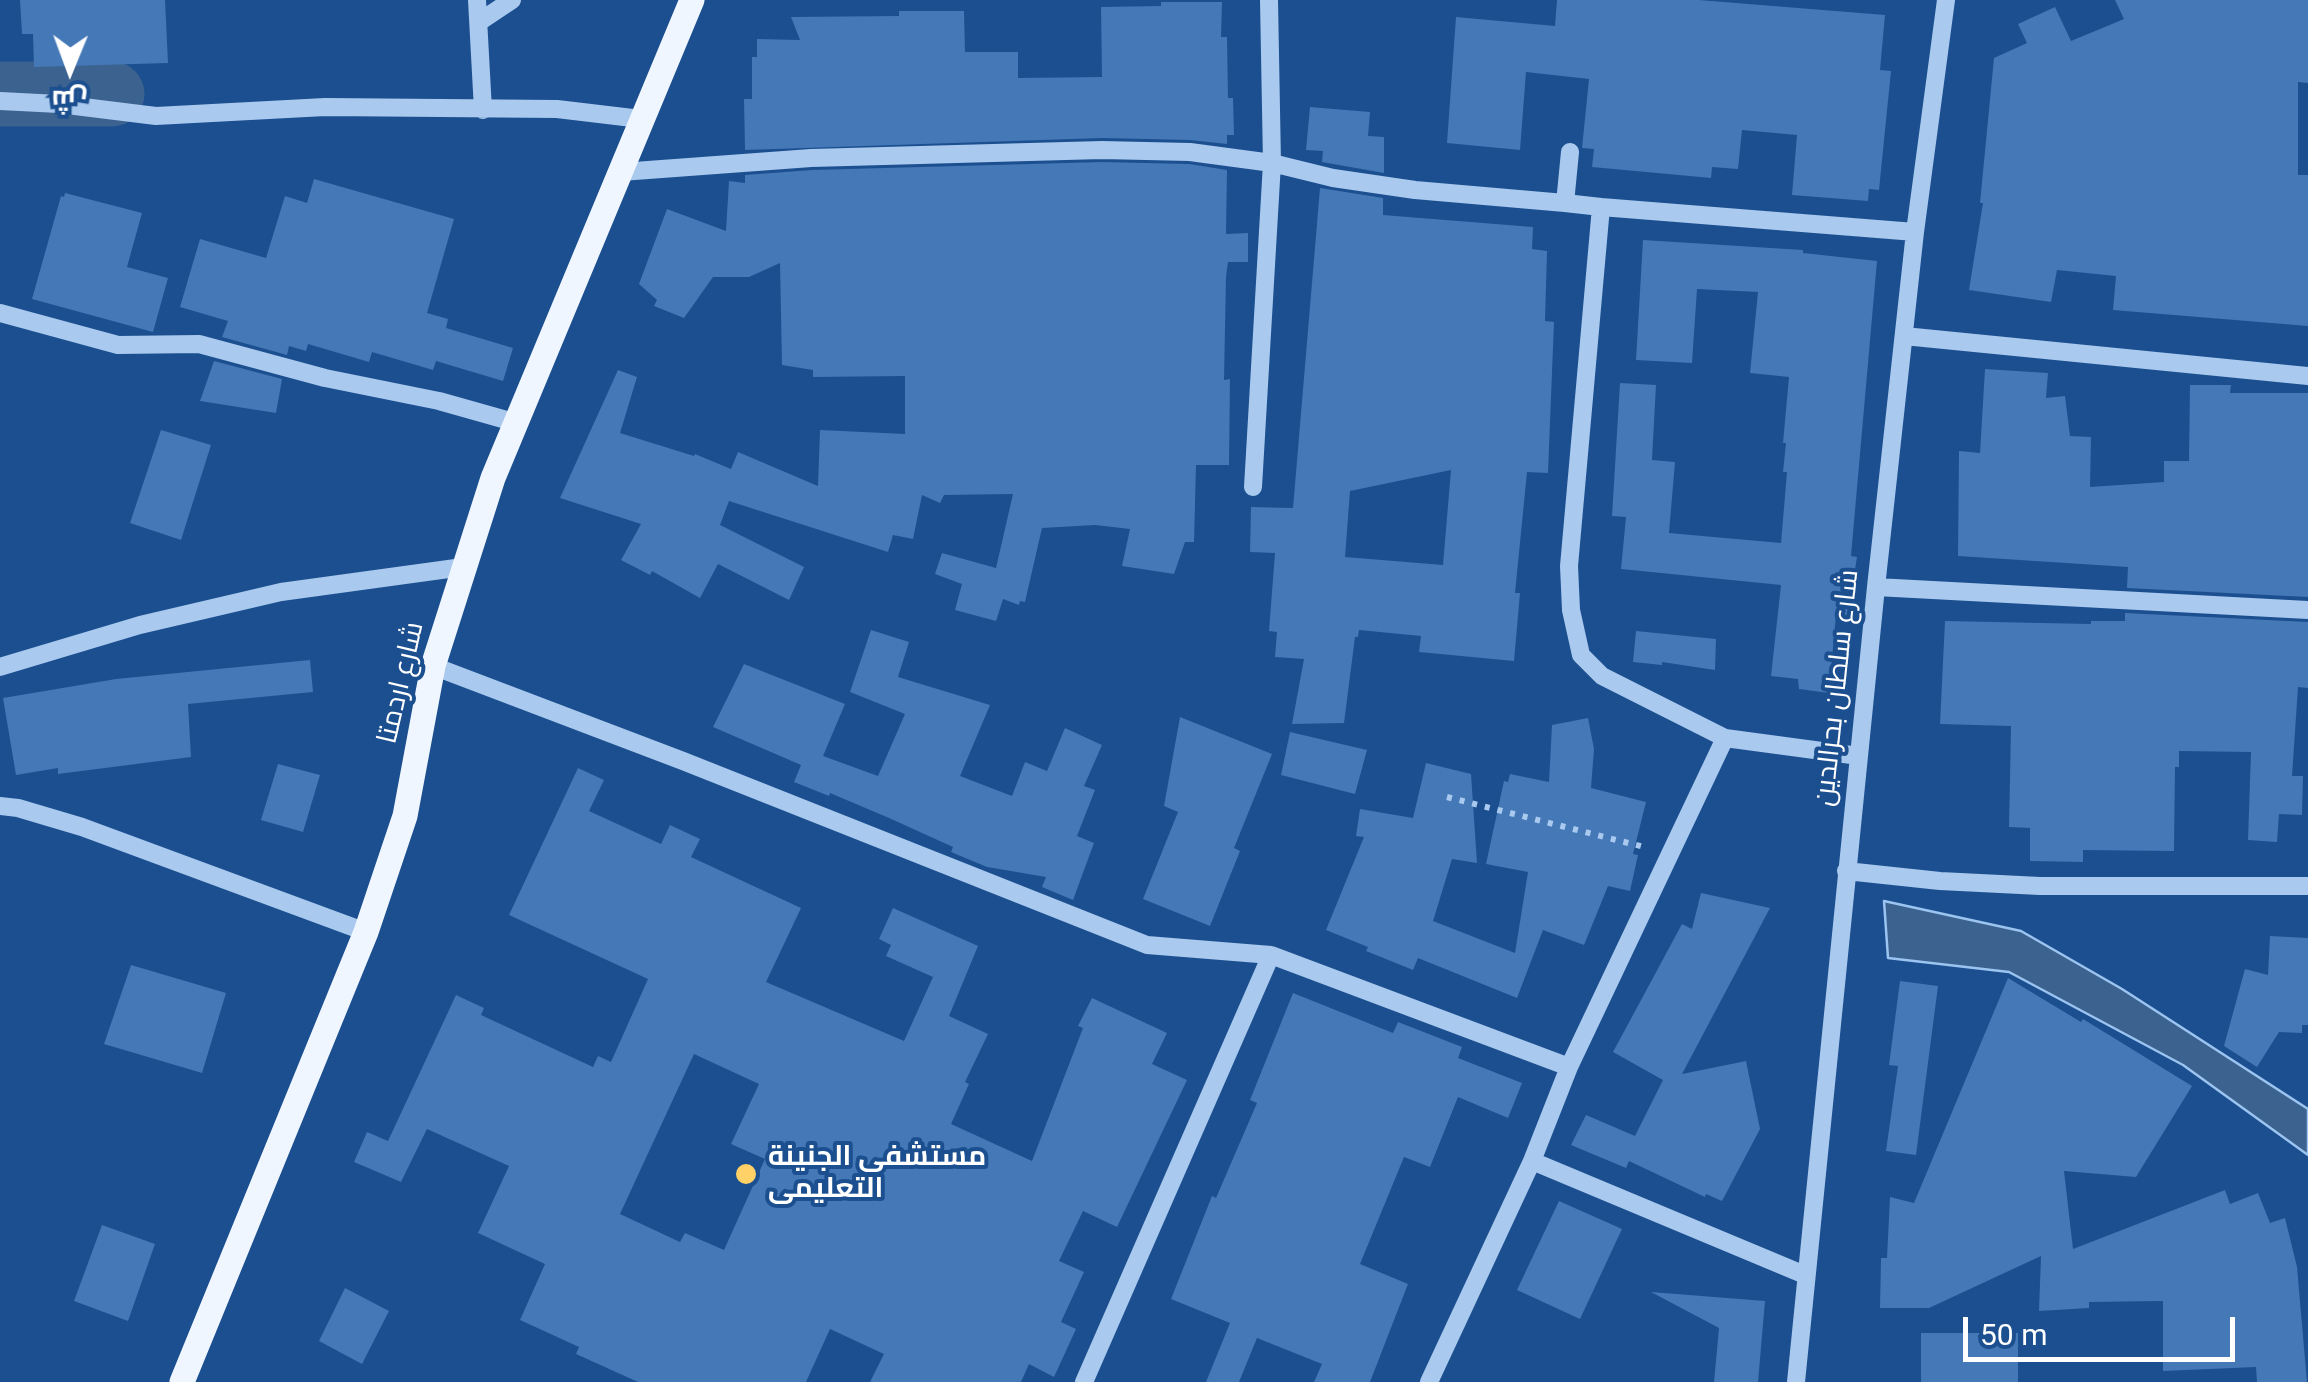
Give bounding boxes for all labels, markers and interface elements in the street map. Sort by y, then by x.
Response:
north arrow [20,20,120,120]
text: ش [51,84,88,117]
street label: شارع سلطان بحرالدين [1809,568,1867,808]
street label: شارع اردمتا [372,619,432,747]
place label: مستشفي الجنينة التعليمى [768,1141,986,1207]
marker: مستشفي الجنينة التعليمى [733,1161,759,1187]
scale bar [1968,1297,2240,1359]
text: 50 m [1980,1317,2047,1352]

